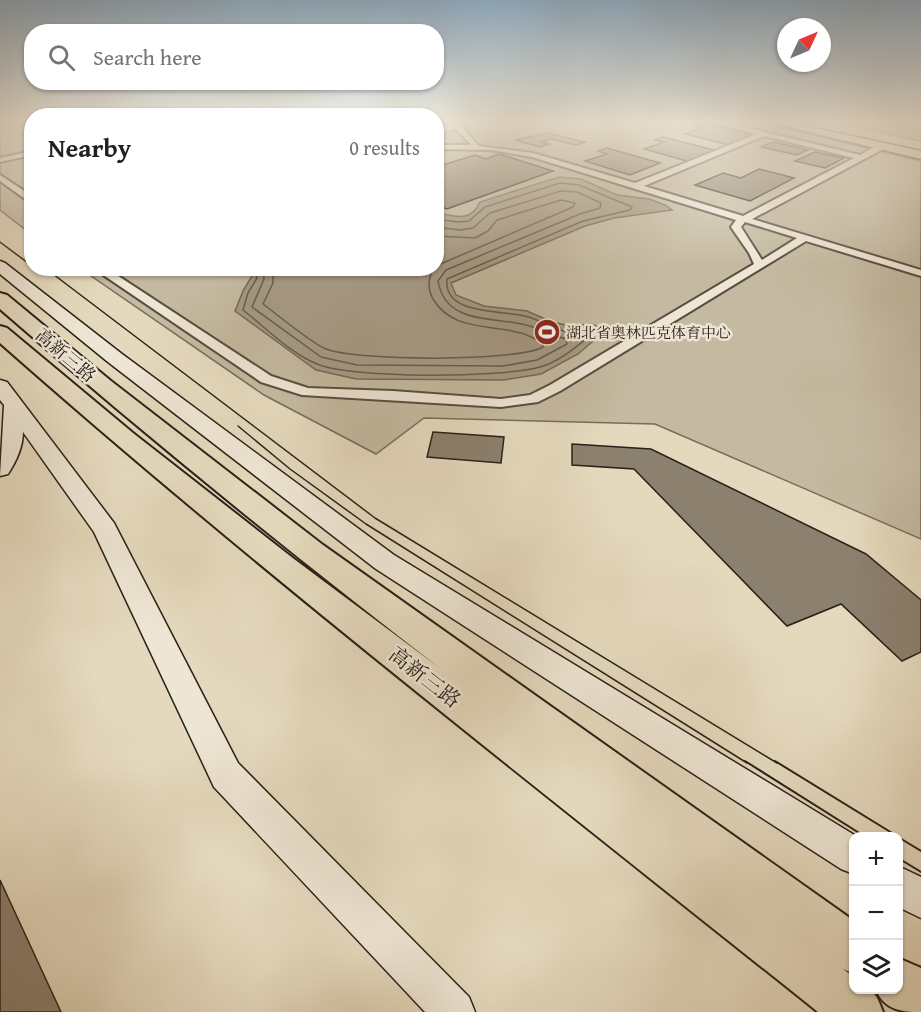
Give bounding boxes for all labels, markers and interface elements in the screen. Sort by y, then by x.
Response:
north arrow [777,18,831,72]
search box [24,24,444,90]
icon: search [45,41,78,74]
text: Search here [93,41,202,73]
text: Nearby [48,128,131,167]
text: 0 results [349,133,420,162]
sports icon: 湖北省奥林匹克体育中心 [532,317,562,347]
street label: 高新三路 [30,322,102,388]
place label: 湖北省奥林匹克体育中心 [566,322,731,343]
street label: 高新三路 [382,639,468,715]
map controls [849,832,903,994]
button: + [849,832,903,886]
button: − [849,886,903,940]
button: layers [849,940,903,994]

